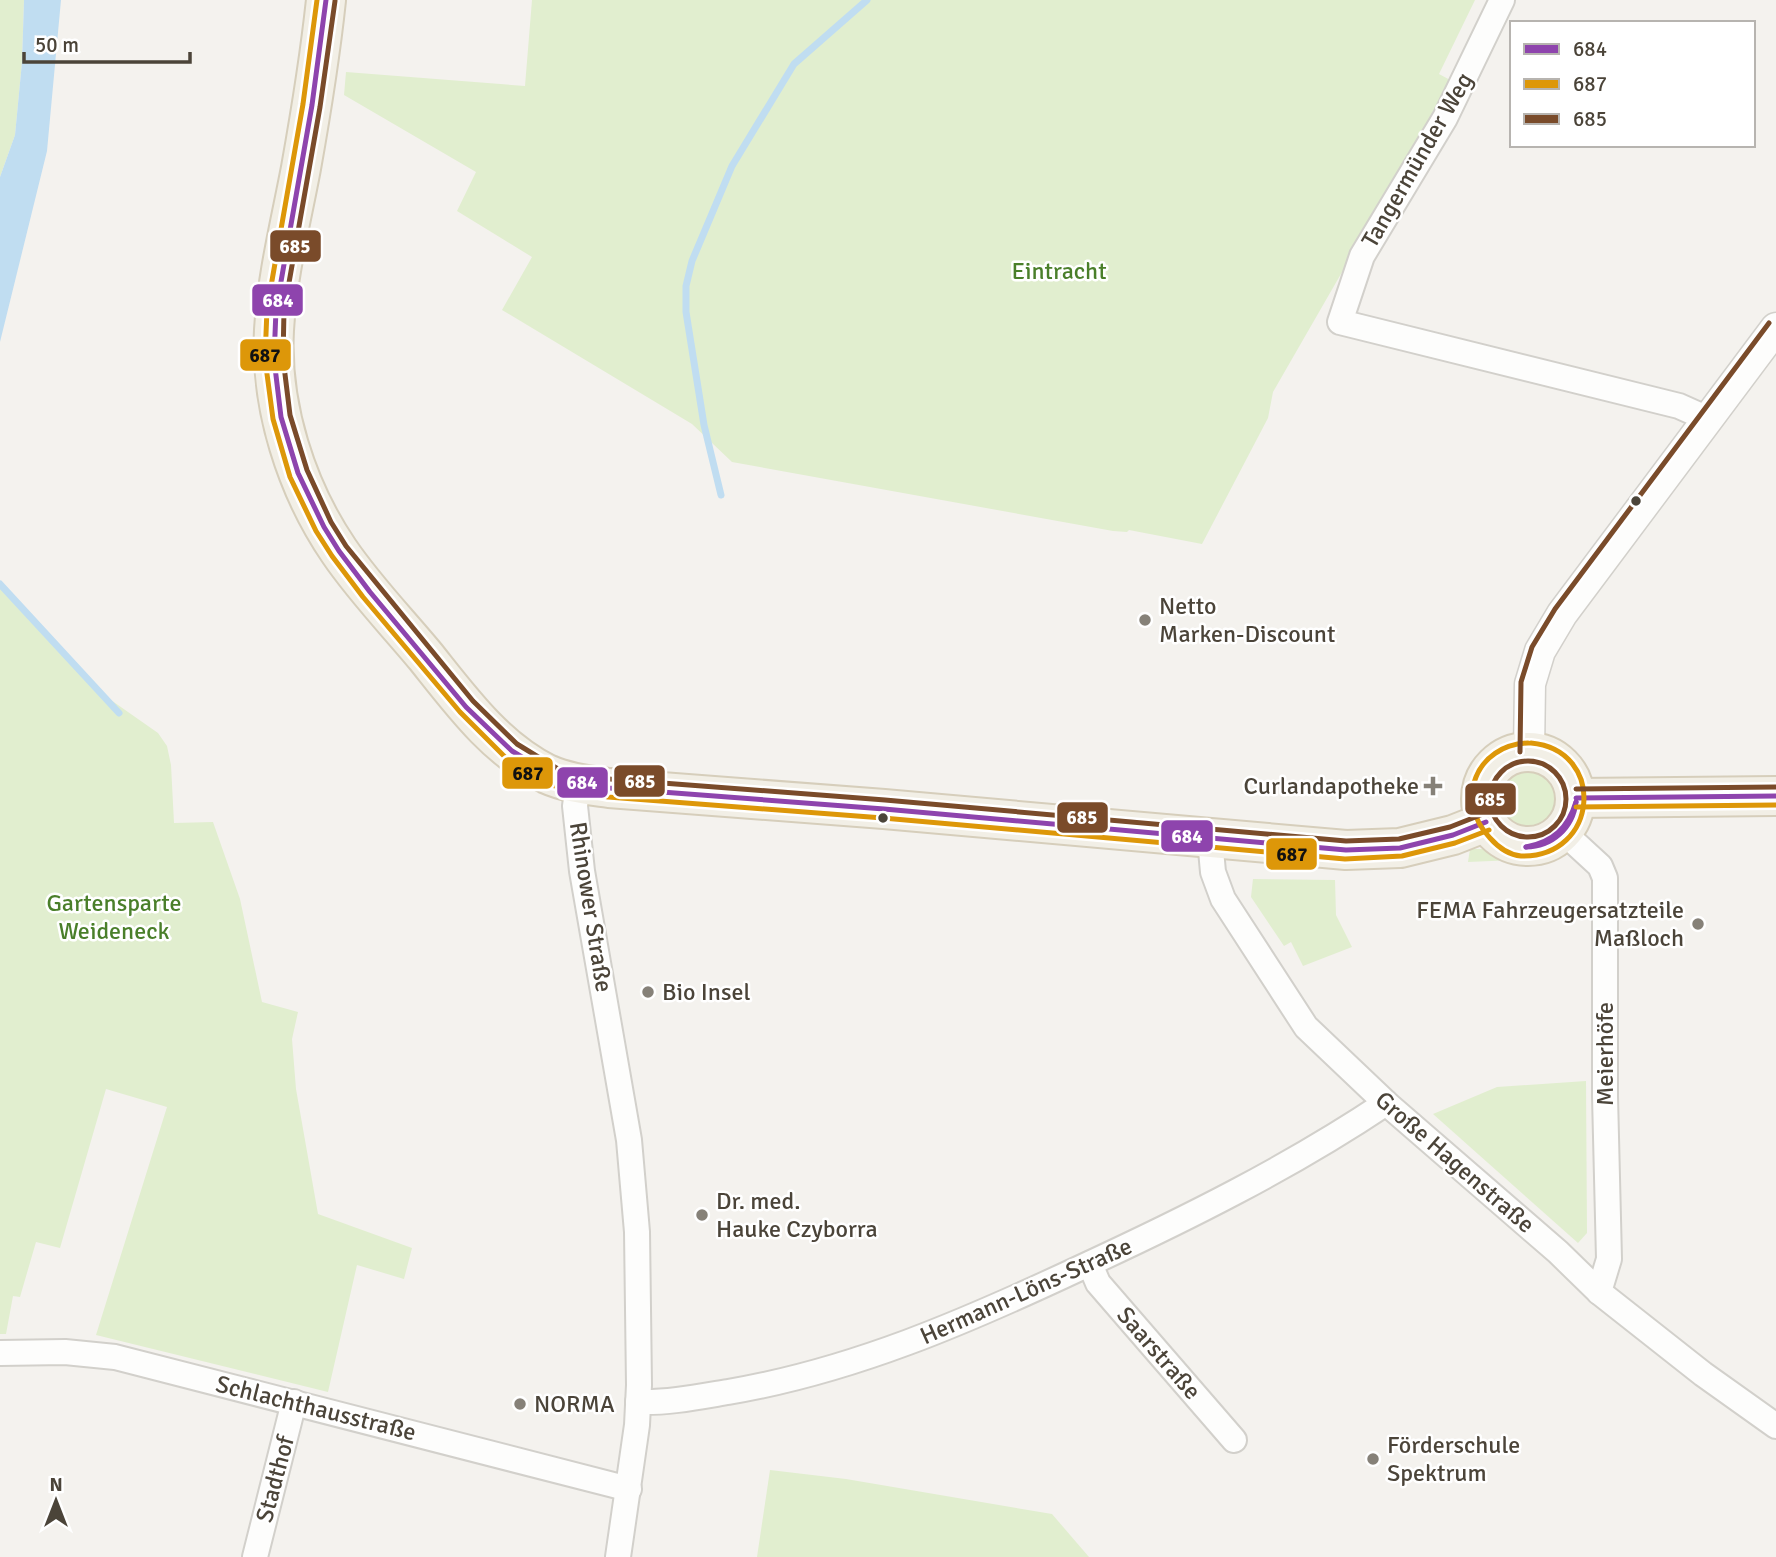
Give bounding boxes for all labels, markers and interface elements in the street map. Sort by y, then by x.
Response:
scale bar [24,21,191,65]
legend [1510,21,1755,147]
text: 50 m [35,32,79,58]
text: 684 [1573,36,1607,62]
street label: Tangermünder Weg [1355,67,1479,253]
text: 687 [1573,71,1607,97]
text: 685 [1573,106,1607,132]
line badge: 685 [269,229,322,263]
text: 685 [280,235,310,259]
park label: Eintracht [1011,256,1107,286]
line badge: 684 [251,283,304,317]
text: 684 [263,289,293,313]
line badge: 687 [239,338,292,372]
text: 687 [250,344,280,368]
unlabelled marker [1629,494,1643,508]
place label: Netto Marken-Discount [1159,591,1335,649]
marker: Netto Marken-Discount [1137,612,1153,628]
line badge: 687 [501,756,554,790]
text: 687 [513,762,543,786]
line badge: 685 [613,764,666,798]
line badge: 684 [556,766,609,799]
text: 685 [625,770,655,794]
text: 684 [567,771,597,795]
place label: Curlandapotheke [1243,771,1419,801]
marker: Curlandapotheke [1425,778,1441,794]
line badge: 685 [1464,782,1517,816]
text: 685 [1475,788,1505,812]
line badge: 685 [1056,801,1109,834]
text: 685 [1067,806,1097,830]
unlabelled marker [876,811,890,825]
line badge: 684 [1160,819,1214,853]
street label: Rhinower Straße [563,820,619,994]
text: 684 [1172,825,1202,849]
line badge: 687 [1265,837,1318,871]
text: 687 [1277,843,1307,867]
park label: Gartensparte Weideneck [46,888,182,946]
place label: FEMA Fahrzeugersatzteile Maßloch [1416,895,1684,953]
marker: FEMA Fahrzeugersatzteile Maßloch [1690,916,1706,932]
place label: Bio Insel [662,977,750,1007]
marker: Bio Insel [640,984,656,1000]
street label: Meierhöfe [1590,1002,1620,1106]
street label: Große Hagenstraße [1369,1085,1541,1239]
place label: Dr. med. Hauke Czyborra [716,1186,878,1244]
marker: Dr. med. Hauke Czyborra [694,1207,710,1223]
street label: Hermann-Löns-Straße [915,1231,1137,1351]
street label: Saarstraße [1111,1300,1207,1406]
street label: Schlachthausstraße [213,1369,419,1447]
place label: NORMA [534,1389,615,1419]
marker: NORMA [512,1396,528,1412]
place label: Förderschule Spektrum [1387,1430,1520,1488]
street label: Stadthof [249,1432,301,1526]
marker: Förderschule Spektrum [1365,1451,1381,1467]
north arrow [21,1466,91,1536]
text: N [49,1473,63,1497]

